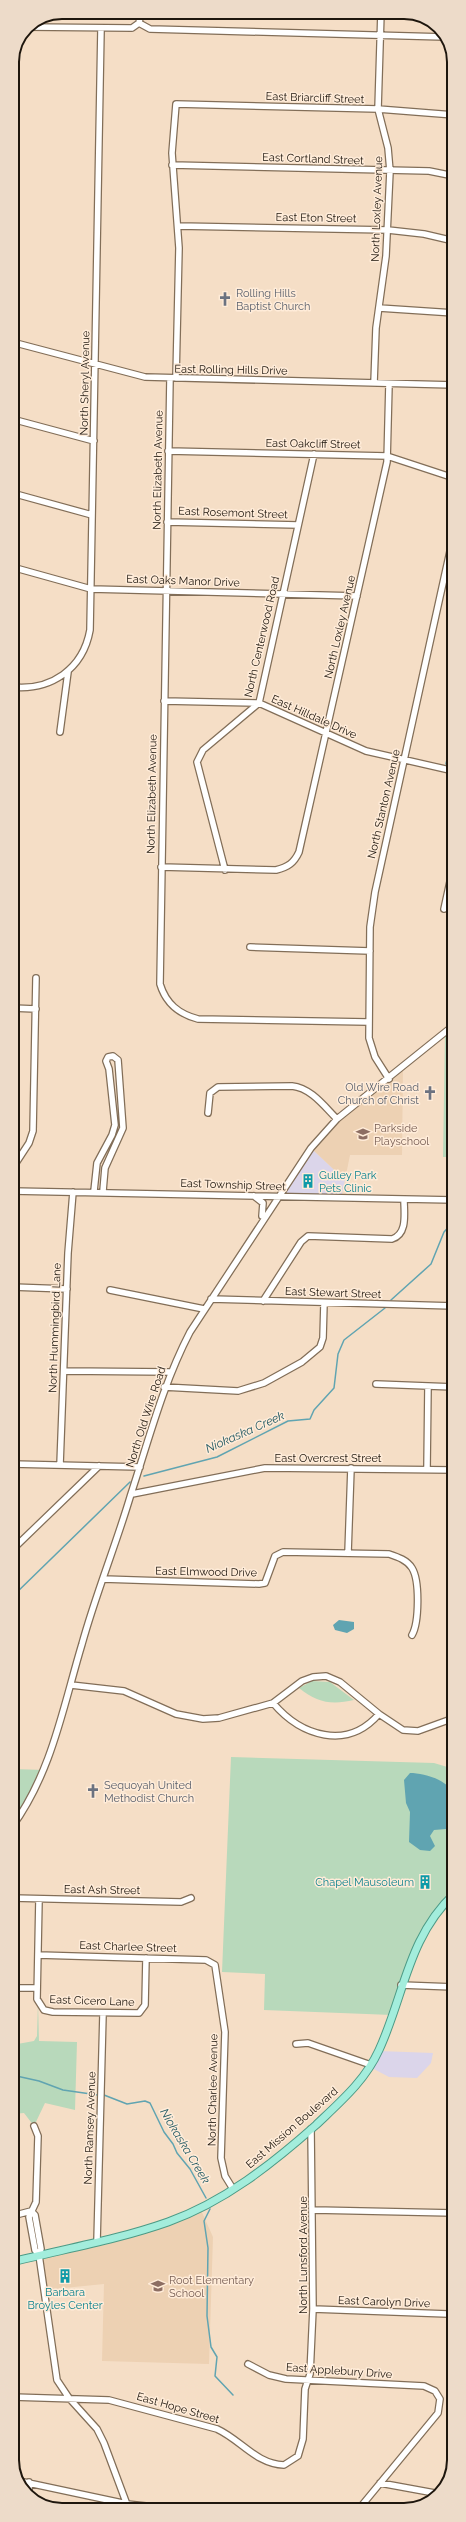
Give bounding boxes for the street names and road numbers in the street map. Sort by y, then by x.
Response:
street label: East Briarcliff Street [265,90,365,106]
street label: East Cortland Street [262,151,364,167]
street label: North Loxley Avenue [369,155,385,262]
street label: East Eton Street [275,211,357,225]
street label: North Sheryl Avenue [78,330,92,436]
street label: East Rolling Hills Drive [174,363,288,377]
street label: North Elizabeth Avenue [150,410,166,530]
street label: East Oakcliff Street [265,437,361,451]
street label: East Rosemont Street [178,505,288,521]
street label: East Oaks Manor Drive [126,573,241,590]
street label: North Loxley Avenue [322,573,358,680]
street label: North Centerwood Road [242,575,282,699]
street label: East Hilldale Drive [269,692,359,742]
street label: North Elizabeth Avenue [144,734,160,854]
street label: North Stanton Avenue [365,747,403,860]
street label: East Township Street [180,1177,286,1193]
street label: North Hummingbird Lane [46,1262,64,1393]
street label: East Stewart Street [285,1285,382,1301]
street label: North Old Wire Road [124,1365,169,1469]
street label: East Overcrest Street [274,1452,382,1465]
street label: East Elmwood Drive [155,1565,258,1579]
street label: East Ash Street [64,1883,141,1897]
street label: East Charlee Street [79,1939,177,1955]
street label: East Cicero Lane [49,1993,135,2009]
street label: North Charlee Avenue [206,2033,220,2146]
street label: North Ramsey Avenue [82,2071,98,2185]
street label: East Mission Boulevard [243,2085,341,2171]
street label: North Lunsford Avenue [297,2195,310,2314]
street label: East Carolyn Drive [338,2294,431,2310]
street label: East Applebury Drive [285,2361,393,2381]
street label: East Hope Street [135,2390,221,2426]

